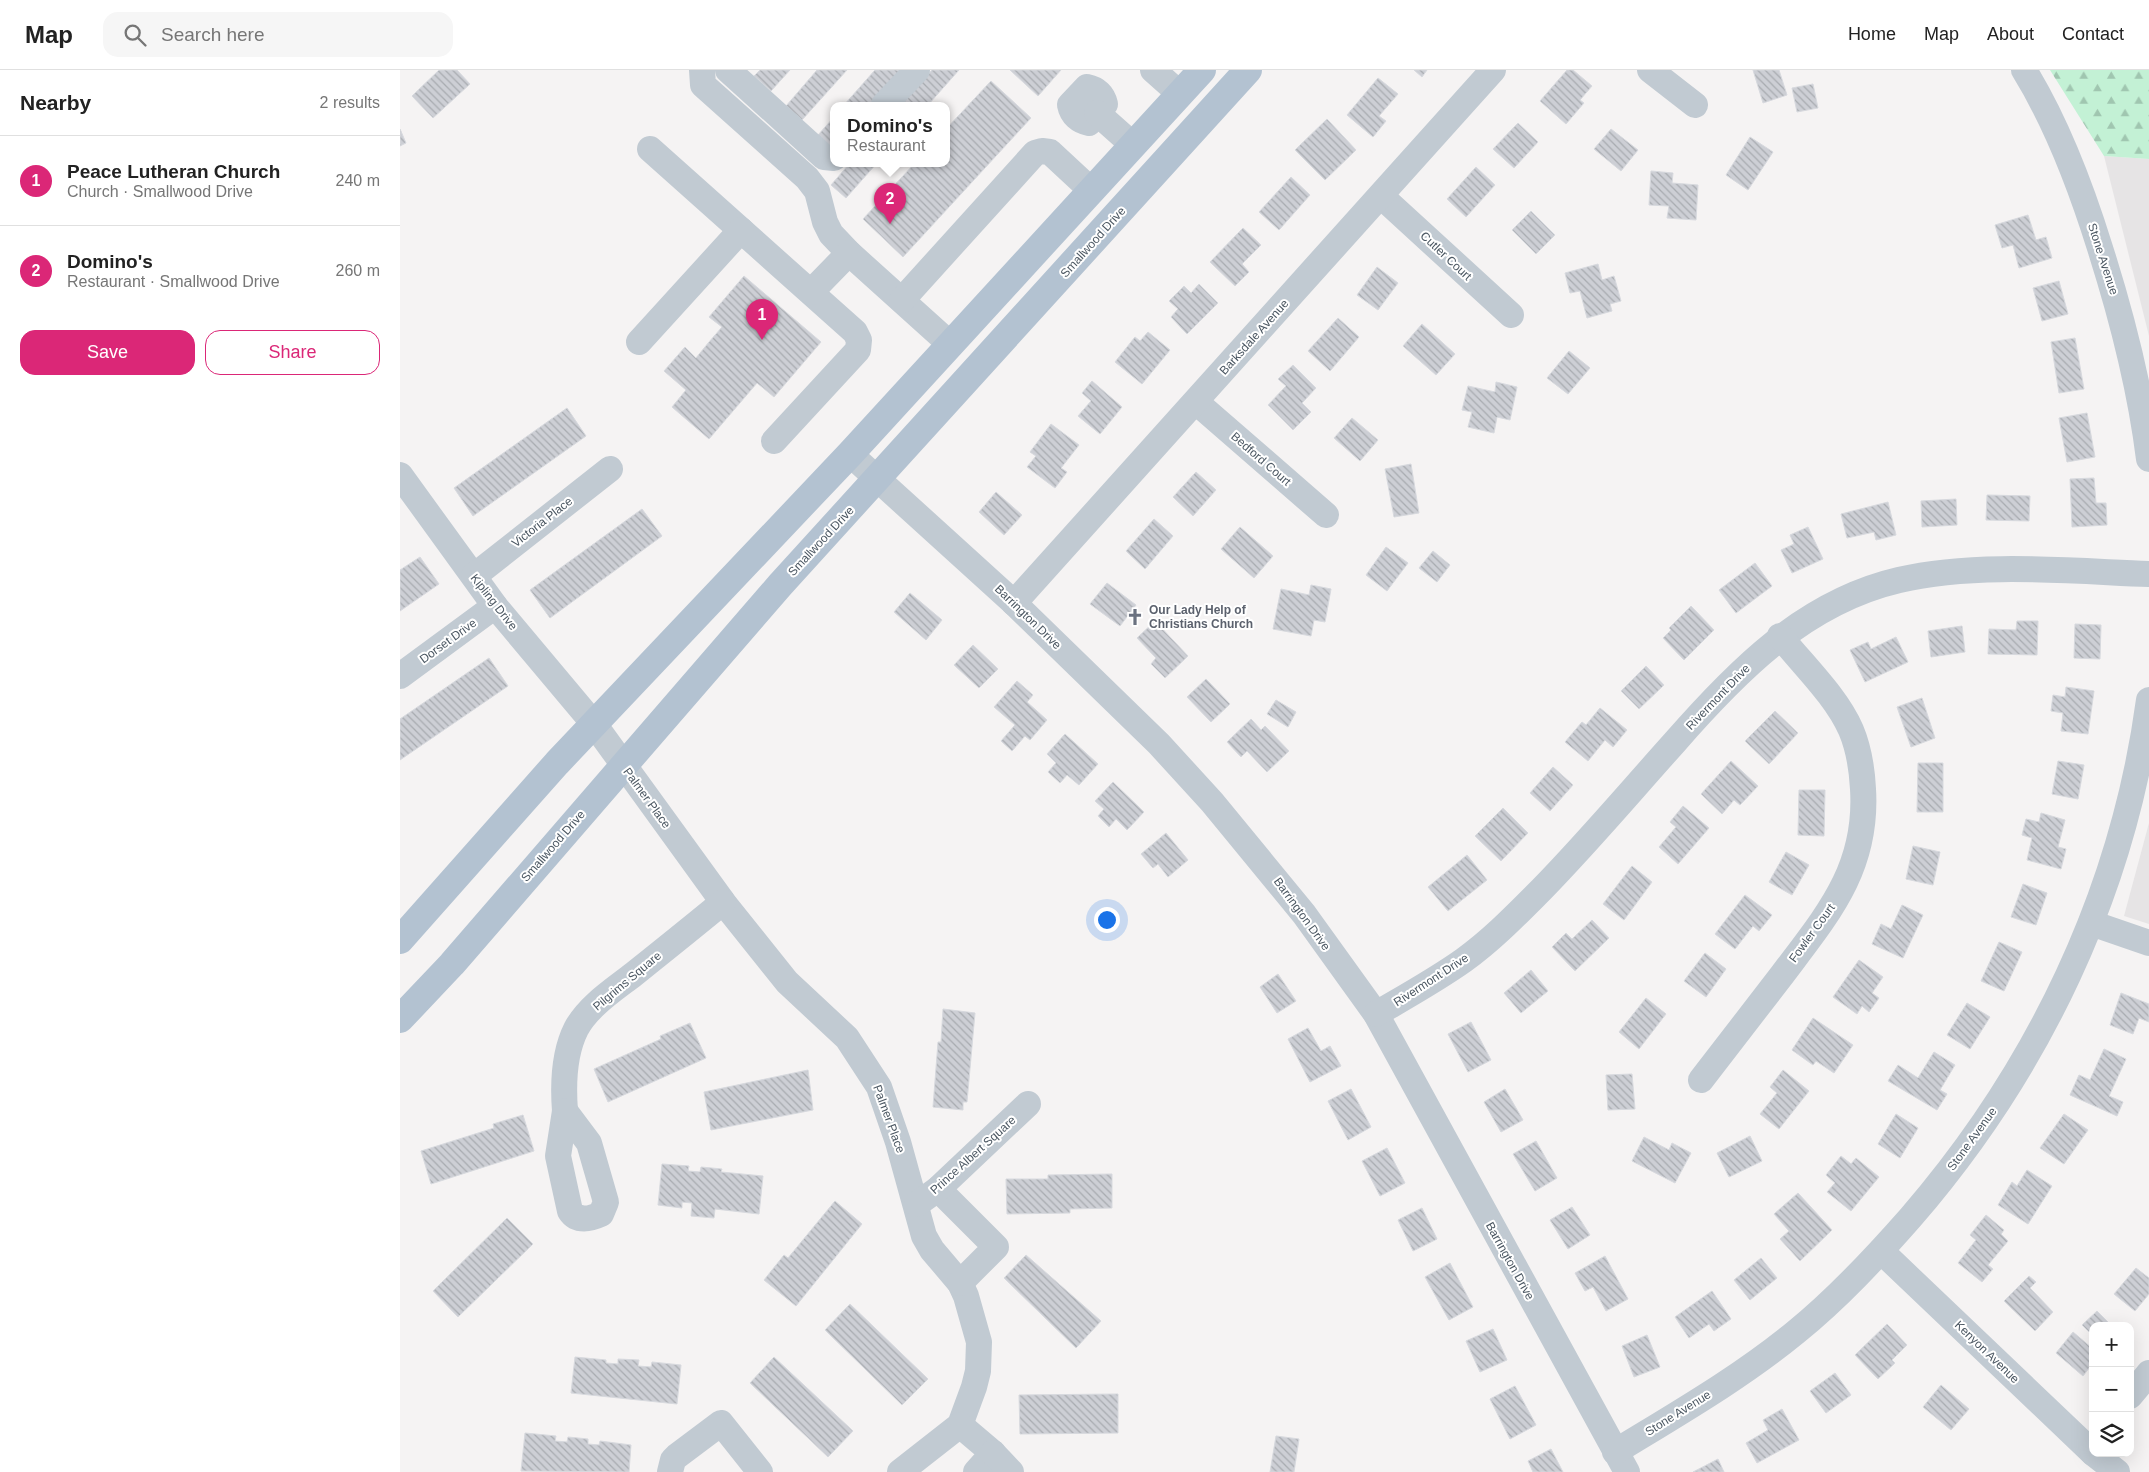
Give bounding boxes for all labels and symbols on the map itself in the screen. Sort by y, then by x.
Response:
pin: 2 [874,183,906,224]
street label: Smallwood Drive [1058,204,1129,280]
street label: Stone Avenue [2085,221,2121,297]
street label: Cutler Court [1418,229,1475,284]
street label: Barksdale Avenue [1217,296,1292,378]
pin: 1 [746,299,778,340]
street label: Bedford Court [1228,429,1294,489]
street label: Victoria Place [509,494,575,550]
street label: Smallwood Drive [785,503,857,579]
street label: Kipling Drive [468,571,520,633]
street label: Barrington Drive [992,582,1064,652]
place label: Our Lady Help of Christians Church [1149,603,1253,631]
church icon: Our Lady Help of Christians Church [1125,607,1145,627]
street label: Dorset Drive [417,616,479,666]
street label: Rivermont Drive [1683,661,1753,733]
street label: Palmer Place [620,765,674,831]
street label: Smallwood Drive [518,807,588,885]
street label: Barrington Drive [1271,875,1333,953]
street label: Fowler Court [1786,901,1838,965]
your location [1094,907,1120,933]
street label: Pilgrims Square [590,948,664,1014]
street label: Rivermont Drive [1391,951,1471,1009]
street label: Palmer Place [870,1083,908,1155]
street label: Stone Avenue [1944,1104,2000,1173]
street label: Prince Albert Square [927,1113,1019,1197]
street label: Barrington Drive [1483,1220,1537,1303]
street label: Kenyon Avenue [1952,1318,2022,1386]
street label: Stone Avenue [1643,1387,1714,1439]

